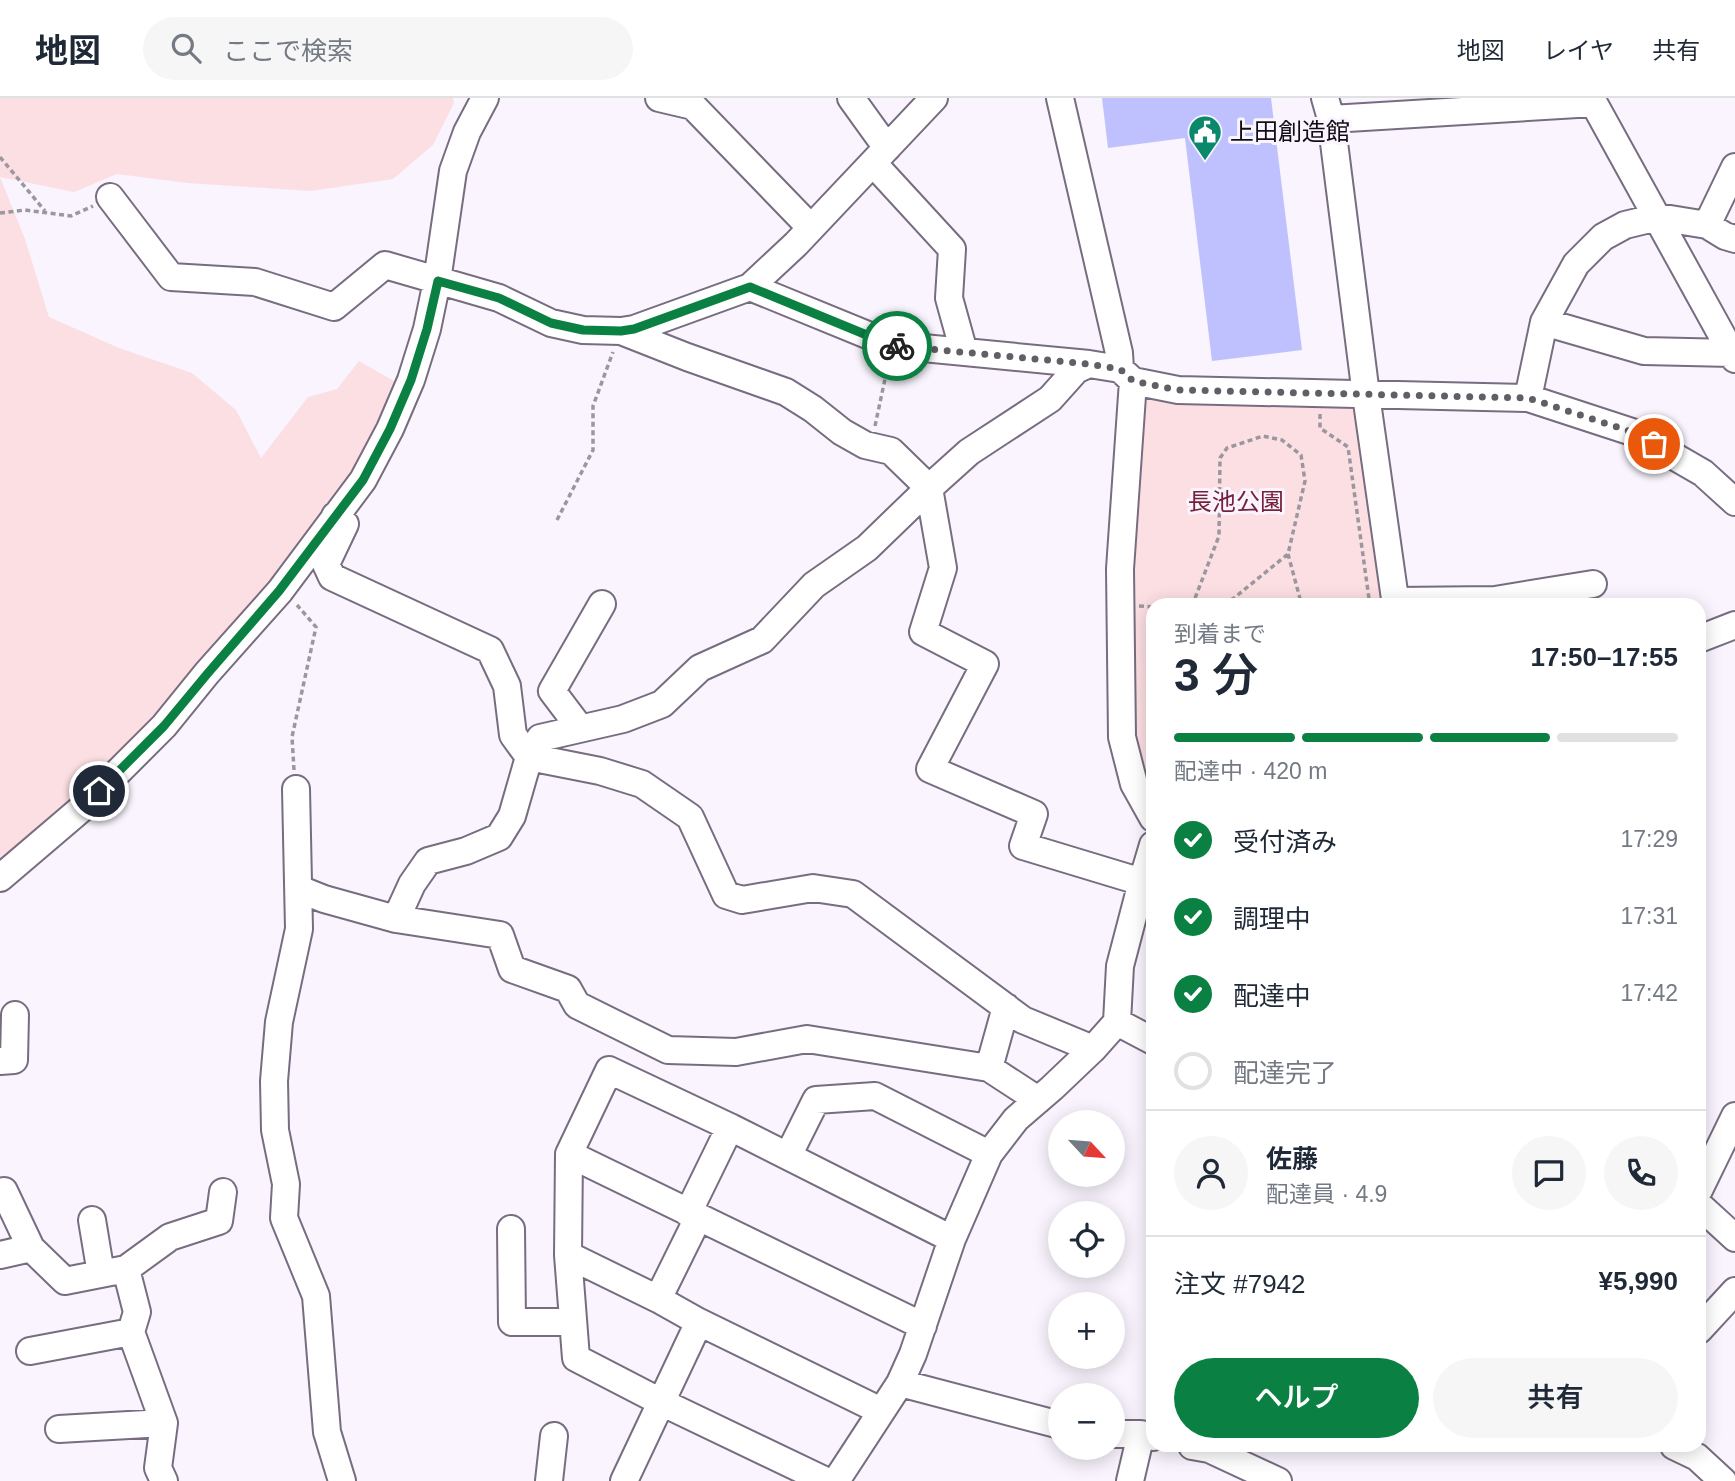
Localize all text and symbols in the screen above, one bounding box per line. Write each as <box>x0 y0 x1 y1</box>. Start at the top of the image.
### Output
search box <box>143 17 633 80</box>
icon: search <box>167 29 205 67</box>
text: 地図 <box>35 32 101 69</box>
text: ここで検索 <box>223 36 353 66</box>
text: 地図 <box>1457 37 1505 64</box>
text: レイヤ <box>1543 37 1614 64</box>
text: 共有 <box>1652 37 1700 64</box>
public building icon: 上田創造館 <box>1186 113 1224 162</box>
place label: 上田創造館 <box>1230 118 1350 145</box>
courier <box>862 311 932 381</box>
icon: bike <box>878 327 916 365</box>
pin <box>1624 414 1684 474</box>
icon: bag <box>1635 425 1673 463</box>
park label: 長池公園 <box>1188 488 1284 515</box>
text: 到着まで <box>1174 621 1266 647</box>
text: 17:50–17:55 <box>1531 642 1678 672</box>
text: 3 分 <box>1174 649 1258 701</box>
text: 配達中 · 420 m <box>1174 758 1327 784</box>
pin <box>69 761 129 821</box>
icon: home <box>80 772 118 810</box>
icon: check <box>1174 821 1212 859</box>
text: 17:29 <box>1620 826 1678 852</box>
text: 受付済み <box>1233 827 1337 857</box>
icon: check <box>1174 898 1212 936</box>
text: 17:31 <box>1620 903 1678 929</box>
text: 調理中 <box>1233 904 1311 934</box>
icon: check <box>1174 975 1212 1013</box>
text: 17:42 <box>1620 980 1678 1006</box>
text: 配達中 <box>1233 981 1311 1011</box>
text: 配達完了 <box>1233 1058 1337 1088</box>
north arrow <box>1048 1110 1125 1186</box>
map controls <box>1048 1110 1125 1460</box>
button: person <box>1174 1136 1248 1210</box>
button: chat <box>1512 1136 1586 1210</box>
button: phone <box>1604 1136 1678 1210</box>
text: 佐藤 <box>1266 1144 1318 1174</box>
text: 配達員 · 4.9 <box>1266 1181 1387 1207</box>
button: locate <box>1048 1201 1125 1278</box>
text: ¥5,990 <box>1598 1266 1678 1296</box>
text: 注文 #7942 <box>1174 1269 1306 1299</box>
button: + <box>1048 1292 1125 1369</box>
button: ヘルプ <box>1174 1358 1419 1438</box>
button: 共有 <box>1433 1358 1678 1438</box>
button: − <box>1048 1383 1125 1460</box>

